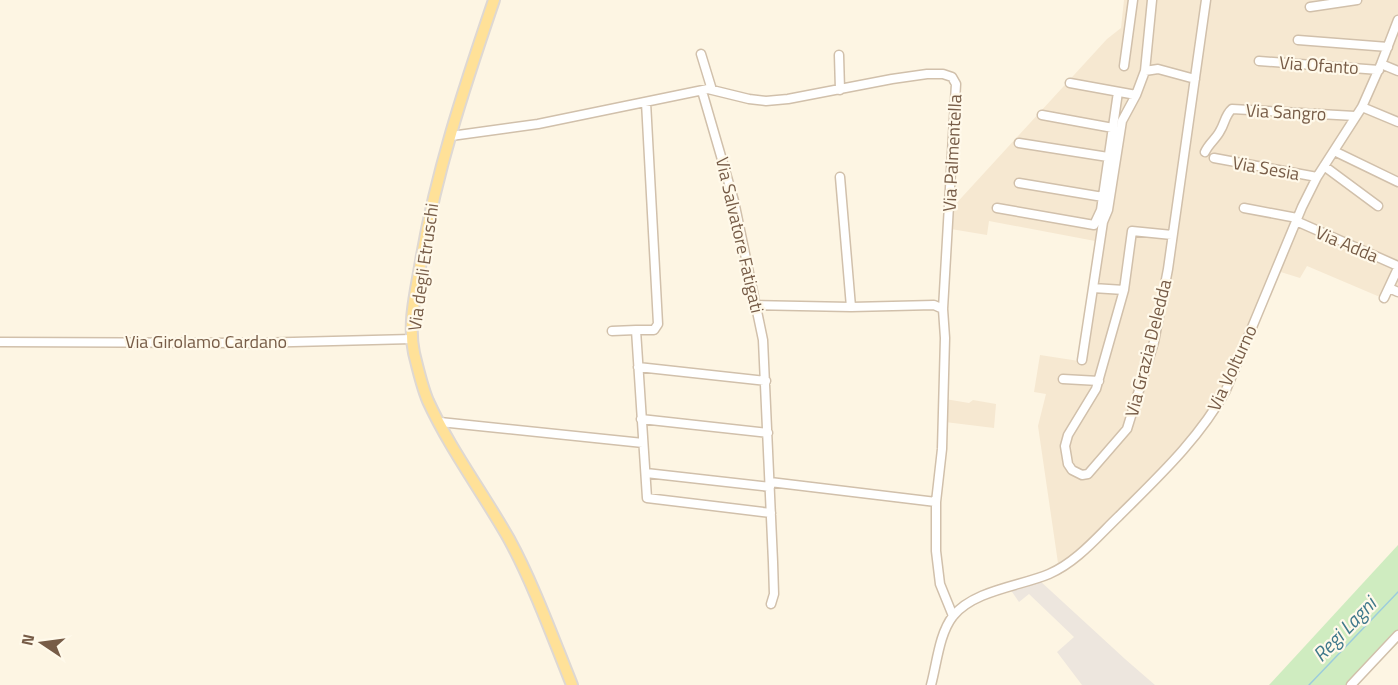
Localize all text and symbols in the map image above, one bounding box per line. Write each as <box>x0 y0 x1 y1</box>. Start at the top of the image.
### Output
street label: Via Ofanto <box>1278 49 1360 81</box>
street label: Via Palmentella <box>935 94 969 212</box>
street label: Via Sangro <box>1245 96 1327 128</box>
street label: Via Sesia <box>1230 149 1302 187</box>
street label: Via Salvatore Fatigati <box>709 154 771 316</box>
street label: Via degli Etruschi <box>401 201 445 333</box>
street label: Via Adda <box>1311 219 1383 269</box>
street label: Via Grazia Deledda <box>1118 276 1178 420</box>
street label: Via Volturno <box>1200 320 1264 416</box>
street label: Via Girolamo Cardano <box>125 328 287 355</box>
water label: Regi Lagni <box>1305 587 1385 669</box>
north arrow <box>12 613 72 673</box>
text: N <box>14 632 40 648</box>

